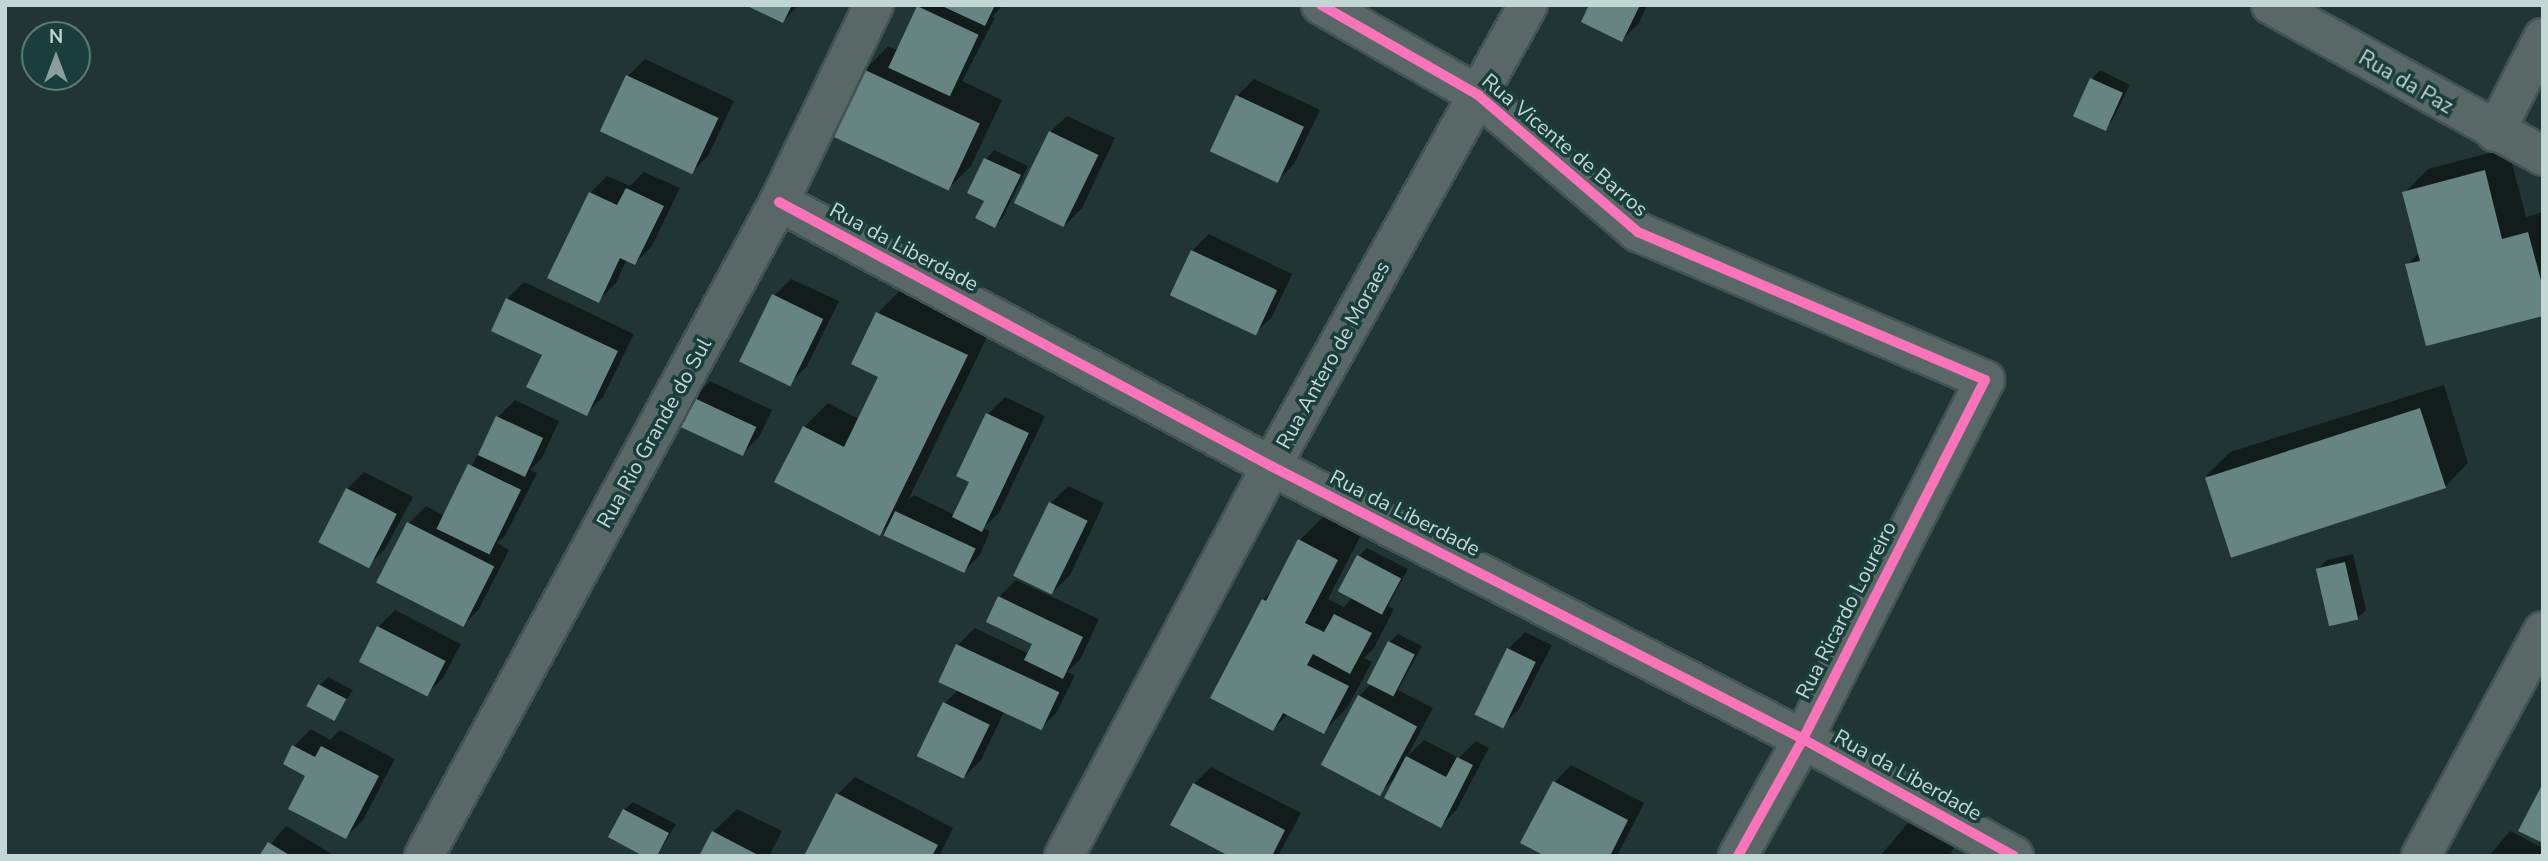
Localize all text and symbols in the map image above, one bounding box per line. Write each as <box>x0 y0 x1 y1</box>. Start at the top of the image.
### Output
north arrow <box>21 21 91 91</box>
text: N <box>49 24 63 50</box>
street label: Rua da Paz <box>2354 45 2458 119</box>
street label: Rua Vicente de Barros <box>1477 68 1653 222</box>
street label: Rua da Liberdade <box>825 197 983 297</box>
street label: Rua Antero de Moraes <box>1271 257 1395 453</box>
street label: Rua Rio Grande do Sul <box>591 334 717 532</box>
street label: Rua da Liberdade <box>1326 464 1484 562</box>
street label: Rua Ricardo Loureiro <box>1790 517 1902 703</box>
street label: Rua da Liberdade <box>1830 724 1986 826</box>

